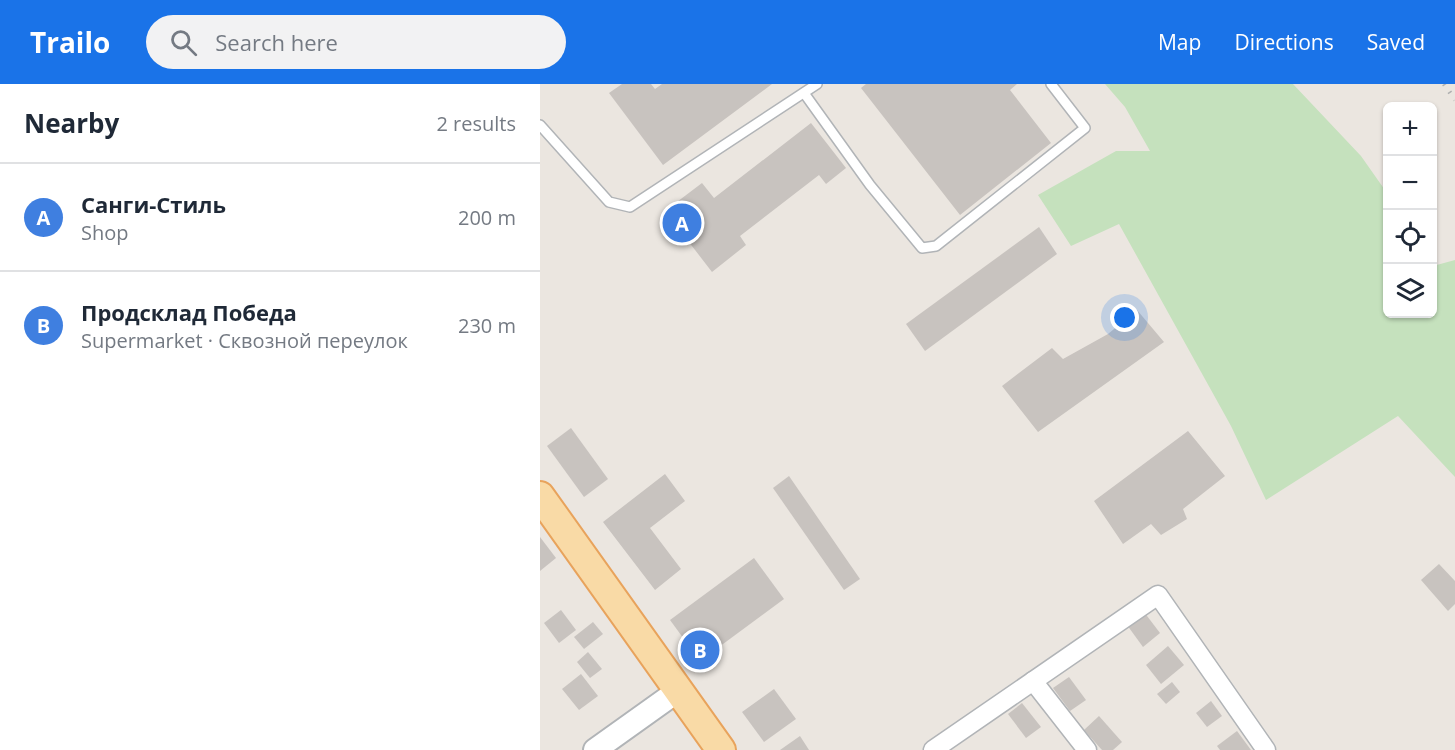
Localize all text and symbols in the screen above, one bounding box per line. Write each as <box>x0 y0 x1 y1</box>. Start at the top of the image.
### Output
search box <box>146 15 566 69</box>
text: Trailo <box>30 23 110 61</box>
icon: search <box>167 26 200 59</box>
text: Search here <box>215 27 338 57</box>
text: Map <box>1158 28 1201 56</box>
text: Directions <box>1234 28 1334 56</box>
text: Saved <box>1367 28 1425 56</box>
map controls <box>1383 102 1437 318</box>
button: + <box>1383 102 1437 156</box>
text: Nearby <box>24 105 119 141</box>
text: 2 results <box>436 110 516 137</box>
button: − <box>1383 156 1437 210</box>
text: Санги-Стиль <box>81 189 226 219</box>
pin: A <box>662 200 702 246</box>
text: A <box>37 204 50 231</box>
text: 200 m <box>458 204 516 231</box>
button: locate <box>1383 210 1437 264</box>
text: Shop <box>81 219 129 246</box>
button: layers <box>1383 264 1437 318</box>
text: Продсклад Победа <box>81 297 297 327</box>
your location <box>1110 303 1139 332</box>
text: B <box>37 312 50 339</box>
text: 230 m <box>458 312 516 339</box>
text: Supermarket · Сквозной переулок <box>81 327 408 354</box>
pin: B <box>680 628 720 672</box>

